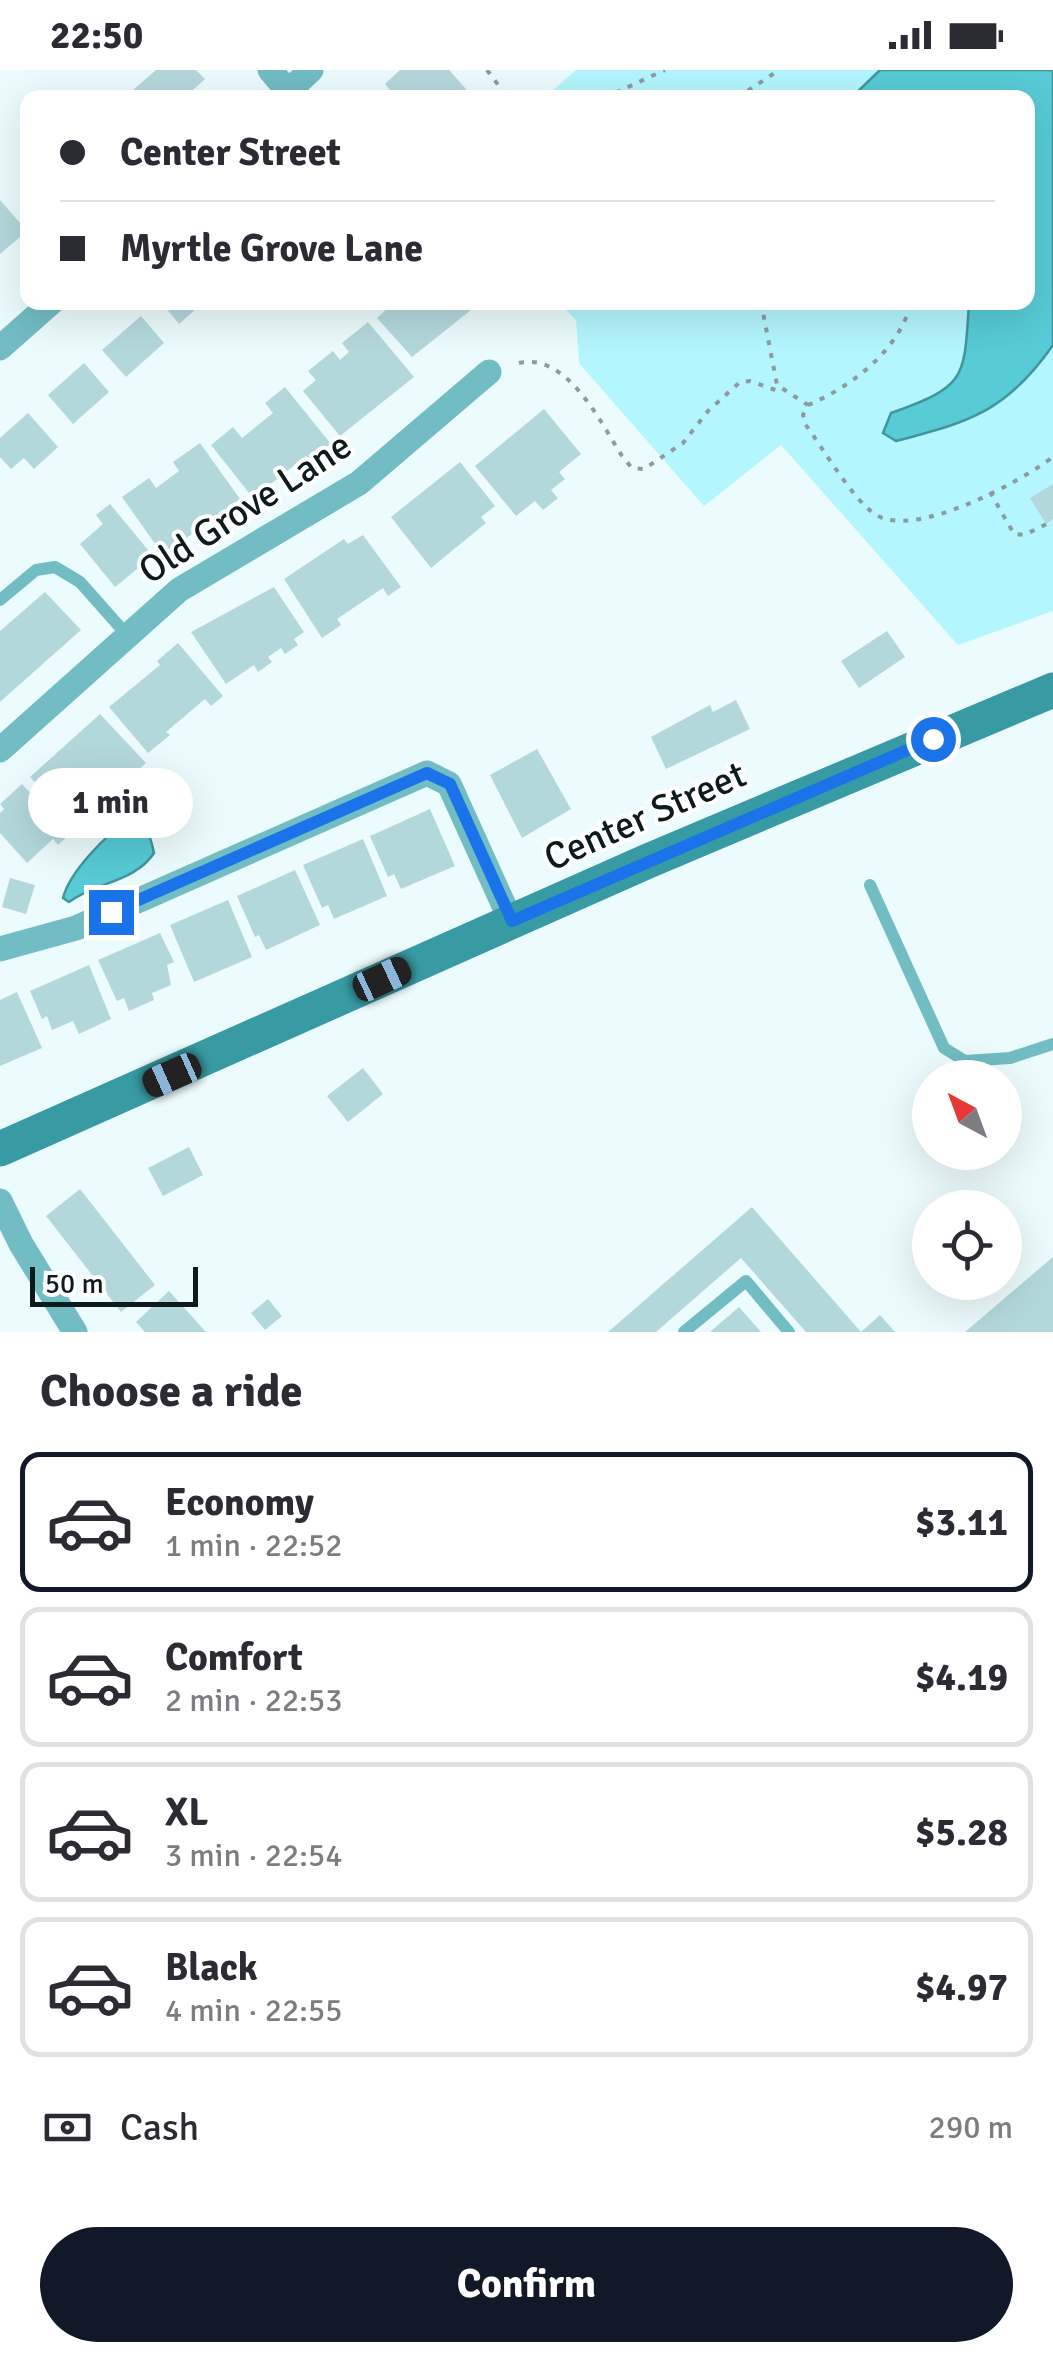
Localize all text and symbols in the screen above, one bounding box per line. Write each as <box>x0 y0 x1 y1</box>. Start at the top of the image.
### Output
text: 22:50 <box>50 12 143 59</box>
text: Center Street <box>120 129 341 176</box>
text: Myrtle Grove Lane <box>120 225 423 272</box>
street label: Old Grove Lane <box>130 422 360 594</box>
route start <box>911 717 956 762</box>
street label: Center Street <box>537 751 753 881</box>
callout: 1 min <box>28 767 194 837</box>
text: 1 min <box>72 783 149 822</box>
route end <box>89 890 134 935</box>
car <box>348 953 416 1005</box>
car <box>138 1049 206 1101</box>
north arrow <box>912 1060 1022 1170</box>
map controls <box>912 1060 1022 1300</box>
button: locate <box>912 1190 1022 1300</box>
scale bar <box>30 1262 198 1306</box>
text: 50 m <box>45 1267 104 1301</box>
text: Choose a ride <box>40 1364 303 1419</box>
icon: car <box>45 1477 135 1567</box>
text: Economy <box>165 1479 314 1526</box>
text: $3.11 <box>915 1499 1008 1546</box>
text: 1 min · 22:52 <box>165 1526 343 1565</box>
icon: car <box>45 1632 135 1722</box>
text: Comfort <box>165 1634 303 1681</box>
text: $4.19 <box>915 1654 1008 1701</box>
text: 2 min · 22:53 <box>165 1681 343 1720</box>
icon: car <box>45 1787 135 1877</box>
text: XL <box>165 1789 208 1836</box>
text: $5.28 <box>915 1809 1008 1856</box>
text: 3 min · 22:54 <box>165 1836 343 1875</box>
icon: car <box>45 1942 135 2032</box>
text: Black <box>165 1944 258 1991</box>
text: $4.97 <box>915 1964 1008 2011</box>
text: 4 min · 22:55 <box>165 1991 343 2030</box>
icon: cash <box>40 2100 95 2155</box>
text: Cash <box>120 2104 199 2151</box>
text: 290 m <box>929 2108 1013 2147</box>
button: Confirm <box>40 2227 1013 2342</box>

